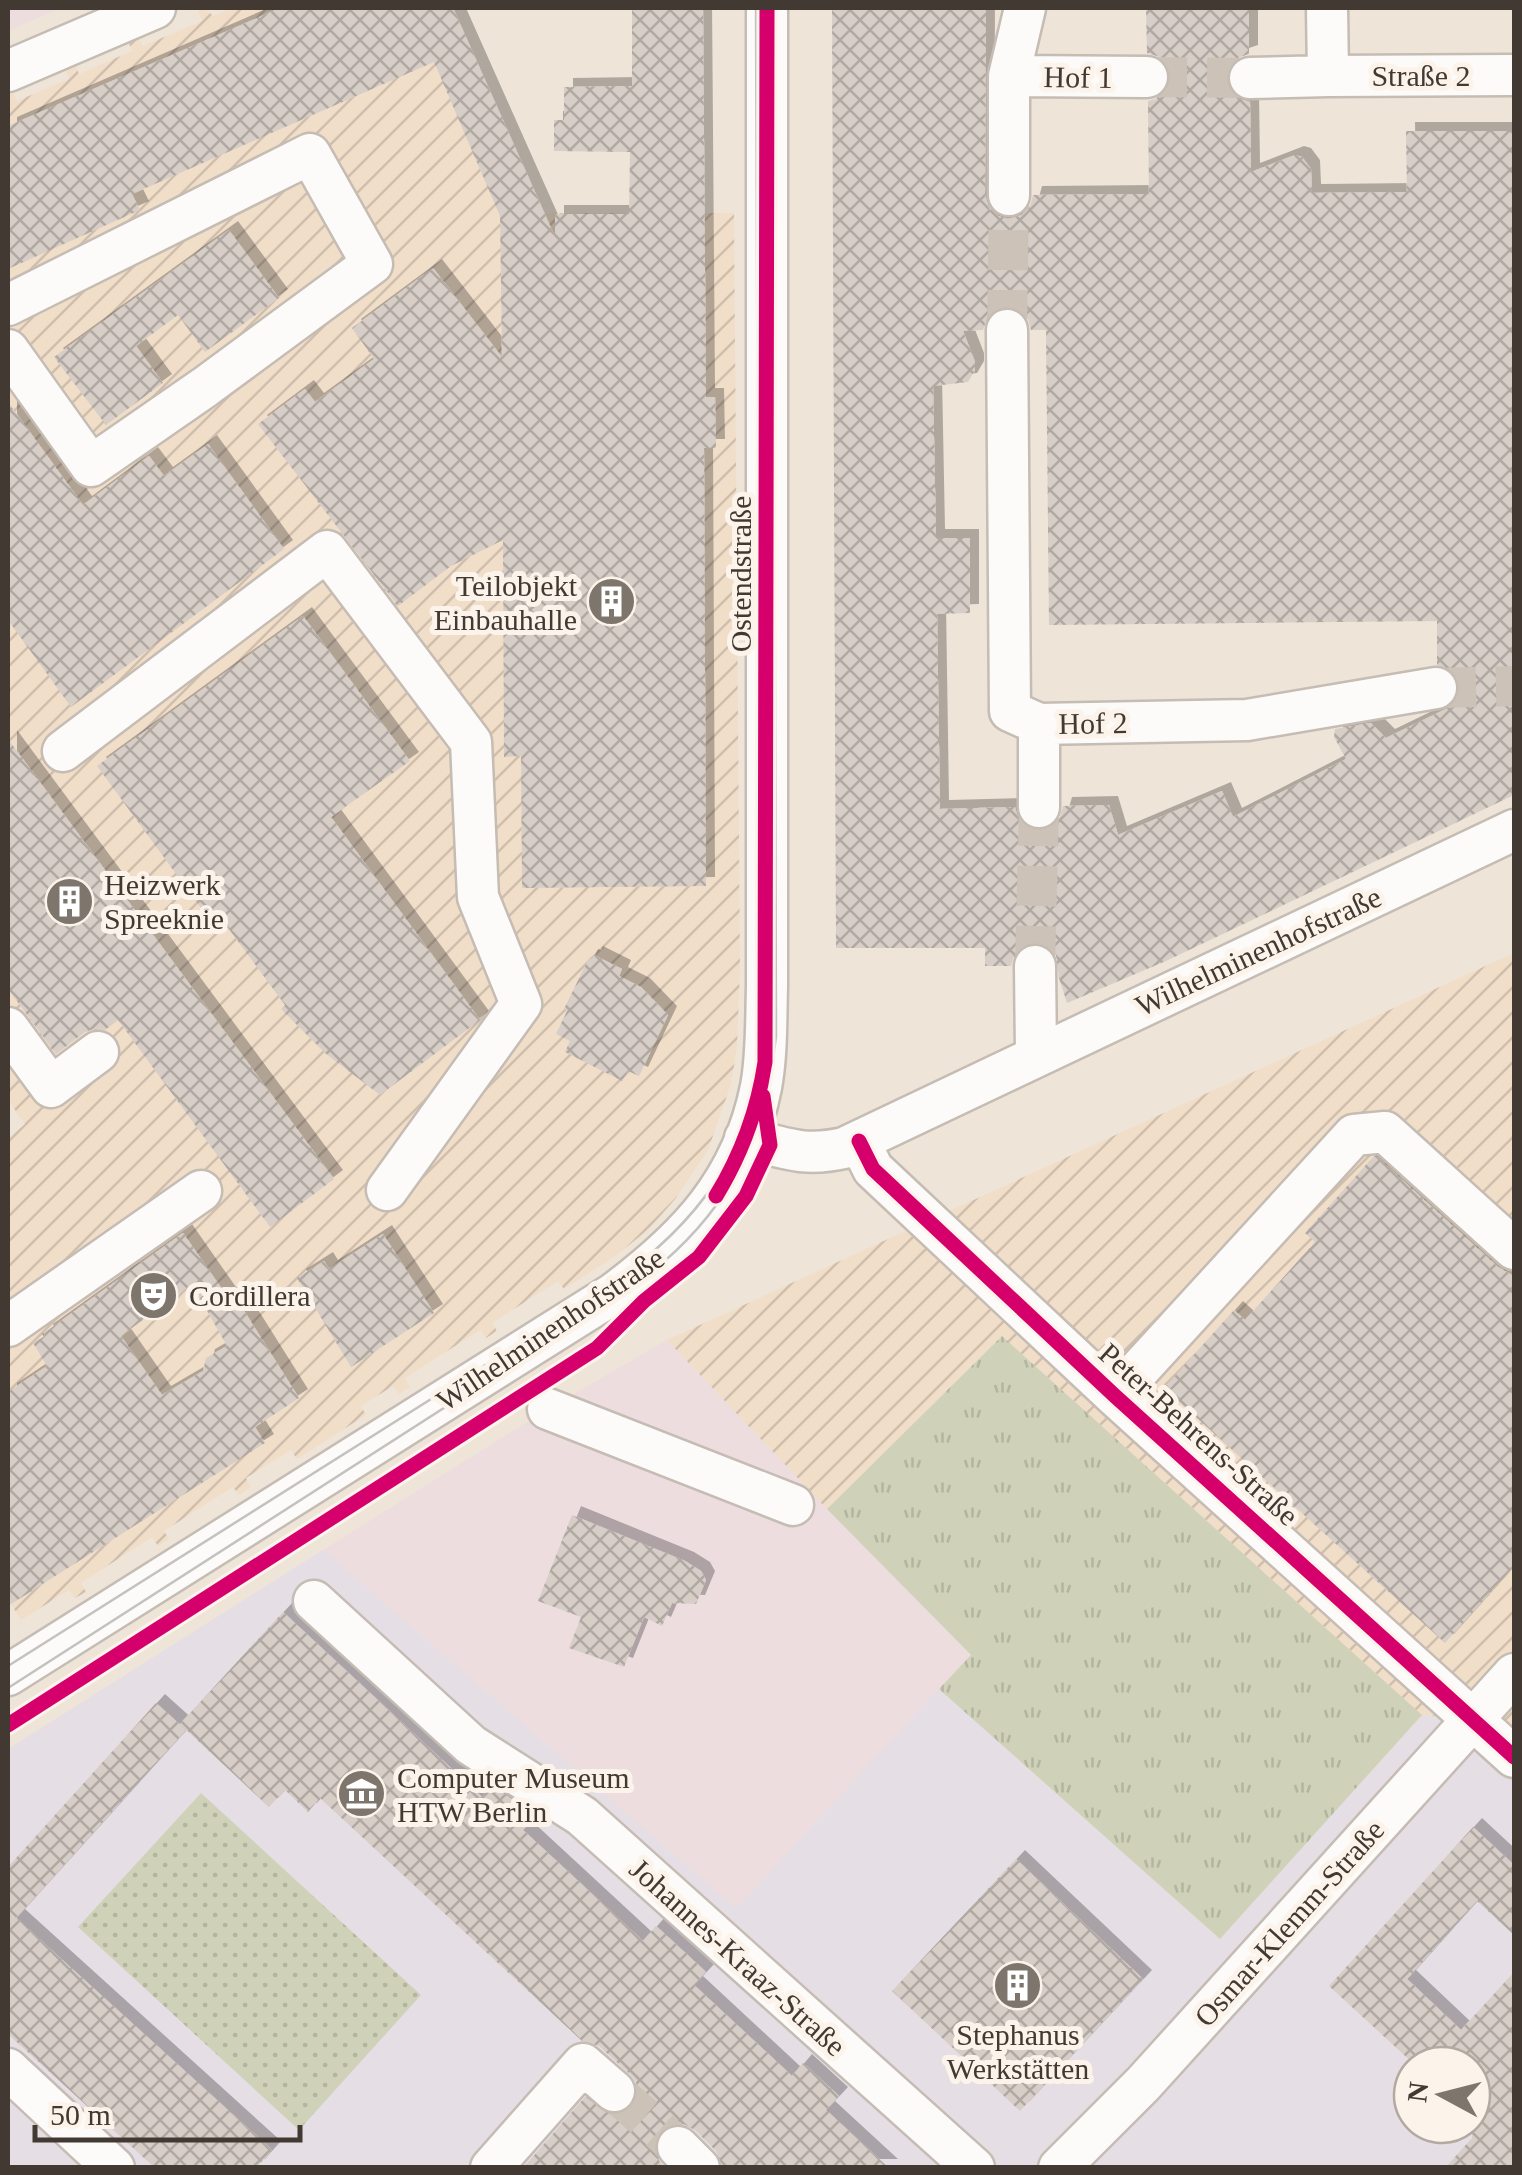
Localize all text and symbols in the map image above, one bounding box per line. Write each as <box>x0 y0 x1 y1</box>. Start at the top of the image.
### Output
street label: Straße 2 <box>1371 59 1471 92</box>
street label: Hof 1 <box>1043 60 1113 94</box>
street label: Ostendstraße <box>724 496 757 652</box>
place label: Teilobjekt Einbauhalle <box>434 569 578 636</box>
building icon: Teilobjekt Einbauhalle <box>586 576 638 628</box>
street label: Hof 2 <box>1058 706 1128 740</box>
place label: Heizwerk Spreeknie <box>104 868 224 935</box>
building icon: Heizwerk Spreeknie <box>43 875 95 927</box>
street label: Wilhelminenhofstraße <box>1130 880 1386 1022</box>
street label: Wilhelminenhofstraße <box>430 1241 670 1417</box>
theatre icon: Cordillera <box>128 1269 180 1321</box>
place label: Cordillera <box>189 1279 311 1312</box>
street label: Peter-Behrens-Straße <box>1093 1336 1305 1532</box>
place label: Computer Museum HTW Berlin <box>397 1761 630 1828</box>
museum icon: Computer Museum HTW Berlin <box>336 1768 388 1820</box>
street label: Osmar-Klemm-Straße <box>1188 1813 1390 2033</box>
street label: Johannes-Kraaz-Straße <box>624 1852 852 2062</box>
building icon: Stephanus Werkstätten <box>992 1959 1044 2011</box>
place label: Stephanus Werkstätten <box>947 2018 1089 2085</box>
north arrow <box>1392 2045 1492 2145</box>
scale bar <box>35 2080 300 2142</box>
text: N <box>1401 2080 1434 2104</box>
text: 50 m <box>50 2098 111 2131</box>

